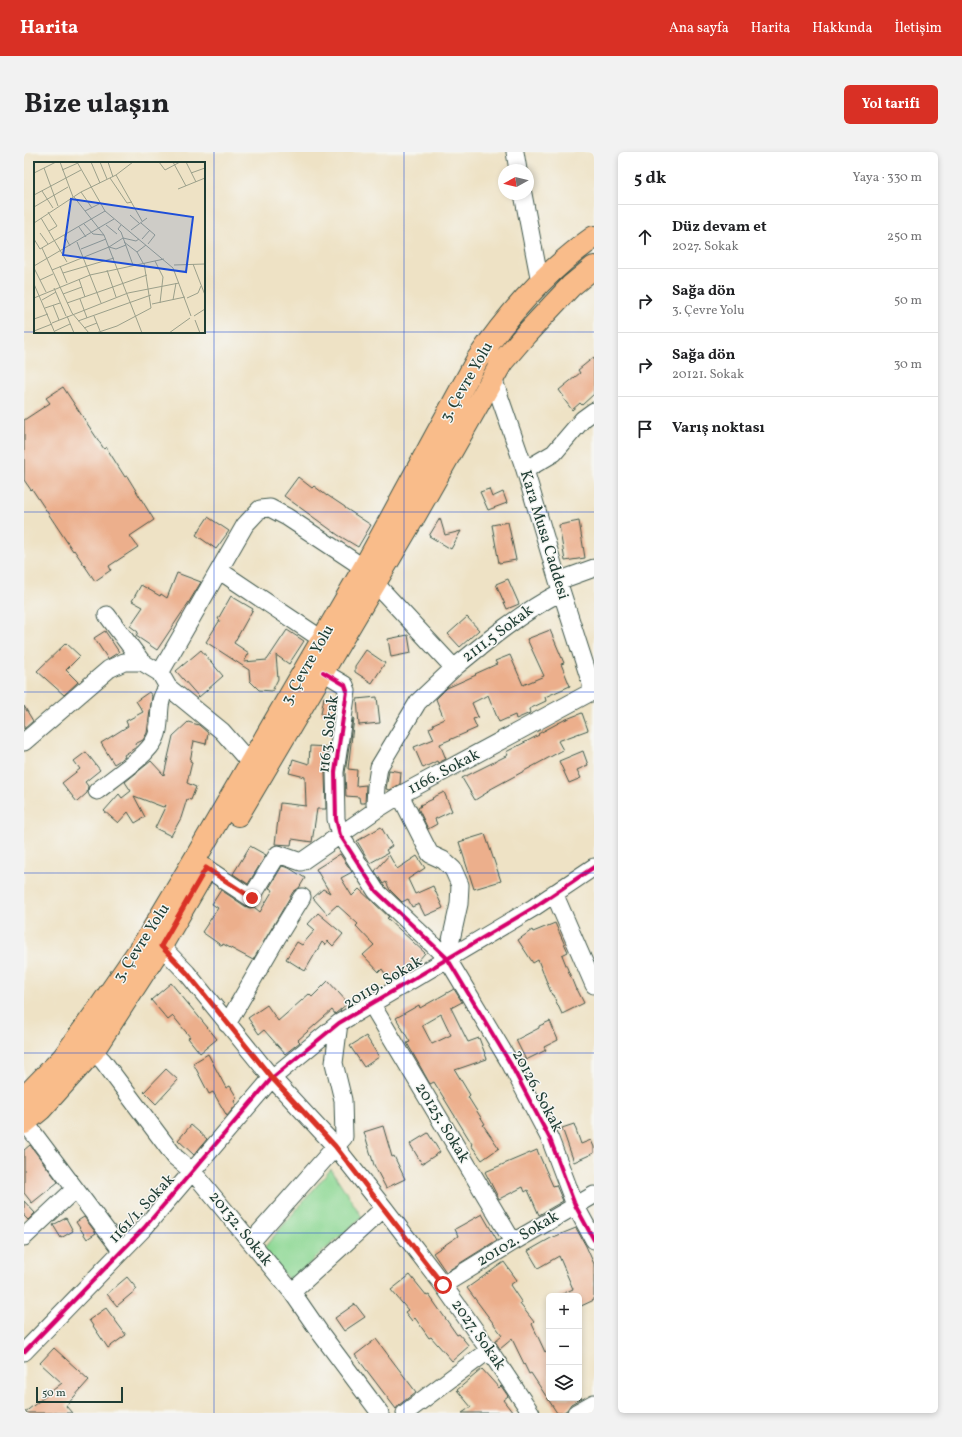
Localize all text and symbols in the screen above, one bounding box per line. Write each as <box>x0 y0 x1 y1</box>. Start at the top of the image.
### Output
text: Harita <box>20 15 78 41</box>
text: Ana sayfa <box>669 19 729 38</box>
text: Harita <box>751 19 790 38</box>
text: Hakkında <box>812 19 872 38</box>
text: İletişim <box>894 19 942 38</box>
text: Bize ulaşın <box>24 85 170 124</box>
button: Yol tarifi <box>844 85 938 124</box>
inset map <box>34 162 205 333</box>
north arrow <box>498 164 534 200</box>
text: 5 dk <box>634 167 666 190</box>
text: Yaya · 330 m <box>852 169 922 187</box>
text: Düz devam et <box>672 217 767 238</box>
icon: ahead <box>634 226 656 248</box>
text: 250 m <box>887 228 922 246</box>
text: 2027. Sokak <box>672 238 739 256</box>
text: Sağa dön <box>672 281 736 302</box>
icon: right <box>634 290 656 312</box>
text: 50 m <box>894 292 922 310</box>
text: 3. Çevre Yolu <box>672 302 745 320</box>
street label: 3. Çevre Yolu <box>435 338 499 426</box>
text: Sağa dön <box>672 345 736 366</box>
icon: right <box>634 354 656 376</box>
text: 30 m <box>894 356 922 374</box>
text: 20121. Sokak <box>672 366 744 384</box>
icon: arrive <box>634 418 656 440</box>
text: Varış noktası <box>672 418 765 439</box>
street label: Kara Musa Caddesi <box>514 468 574 602</box>
street label: 2111.5 Sokak <box>458 600 538 668</box>
street label: 3. Çevre Yolu <box>276 621 340 709</box>
street label: 1163. Sokak <box>313 694 345 774</box>
street label: 1166. Sokak <box>404 744 484 800</box>
route end <box>243 889 261 907</box>
street label: 3. Çevre Yolu <box>108 900 176 986</box>
street label: 20119. Sokak <box>339 951 427 1015</box>
street label: 20126. Sokak <box>506 1046 568 1136</box>
street label: 20125. Sokak <box>409 1079 475 1168</box>
street label: 1161/1. Sokak <box>104 1169 180 1249</box>
street label: 20132. Sokak <box>203 1187 277 1271</box>
street label: 20102. Sokak <box>473 1206 563 1272</box>
route start <box>434 1276 452 1294</box>
map controls <box>546 1293 582 1401</box>
button: + <box>546 1293 582 1329</box>
street label: 2027. Sokak <box>445 1295 511 1375</box>
button: − <box>546 1329 582 1365</box>
button: layers <box>546 1365 582 1401</box>
scale bar <box>36 1385 123 1404</box>
text: 50 m <box>42 1386 66 1401</box>

